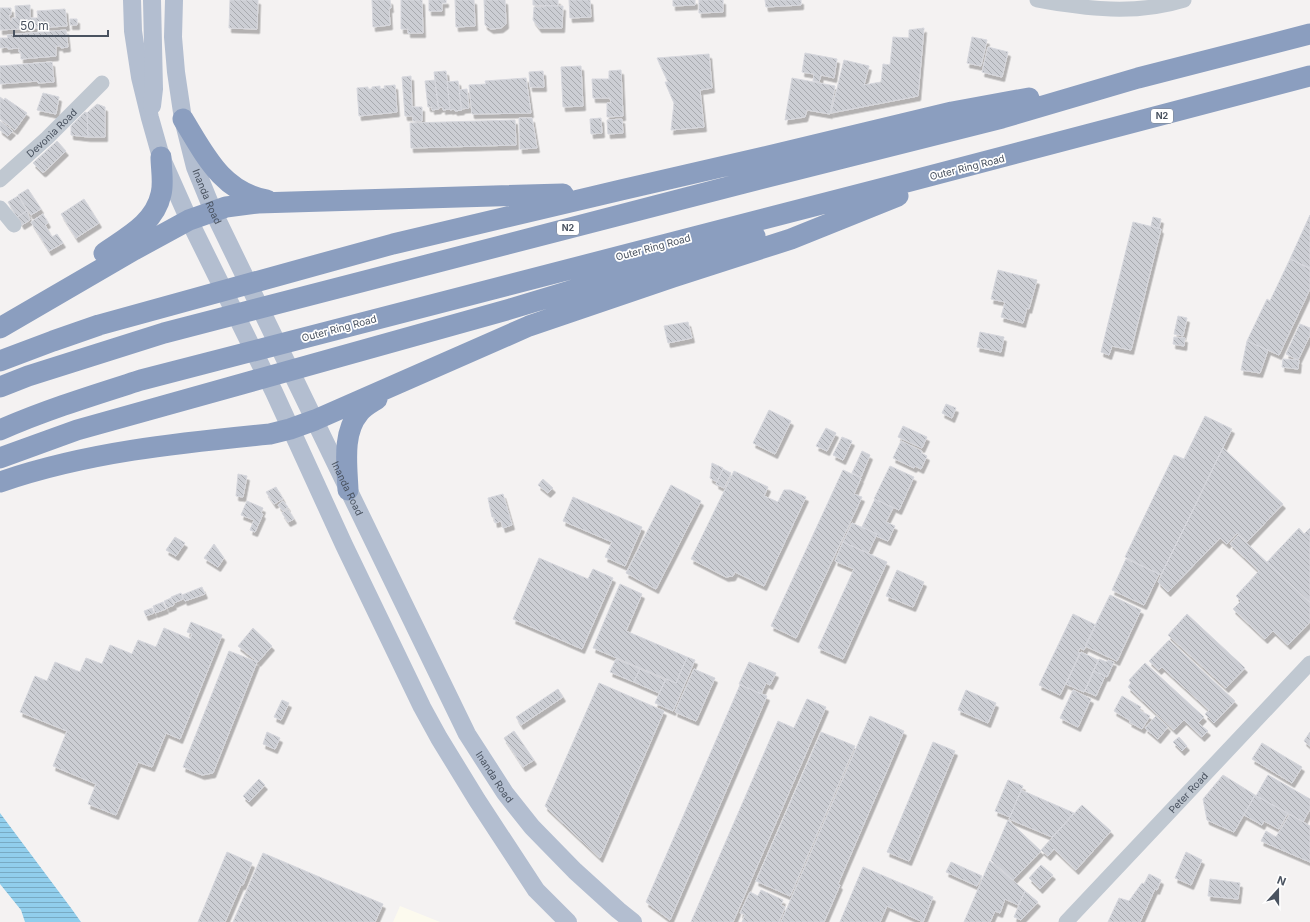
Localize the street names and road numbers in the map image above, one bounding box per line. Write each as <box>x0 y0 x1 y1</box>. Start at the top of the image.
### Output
street label: Devonia Road <box>24 106 79 160</box>
road number: N2 <box>1151 109 1173 123</box>
street label: Outer Ring Road <box>928 152 1006 182</box>
street label: Inanda Road <box>190 167 224 226</box>
road number: N2 <box>557 221 579 235</box>
street label: Outer Ring Road <box>614 231 692 263</box>
street label: Outer Ring Road <box>300 312 378 344</box>
street label: Inanda Road <box>329 459 366 517</box>
street label: Inanda Road <box>474 749 516 805</box>
street label: Peter Road <box>1166 769 1210 815</box>

